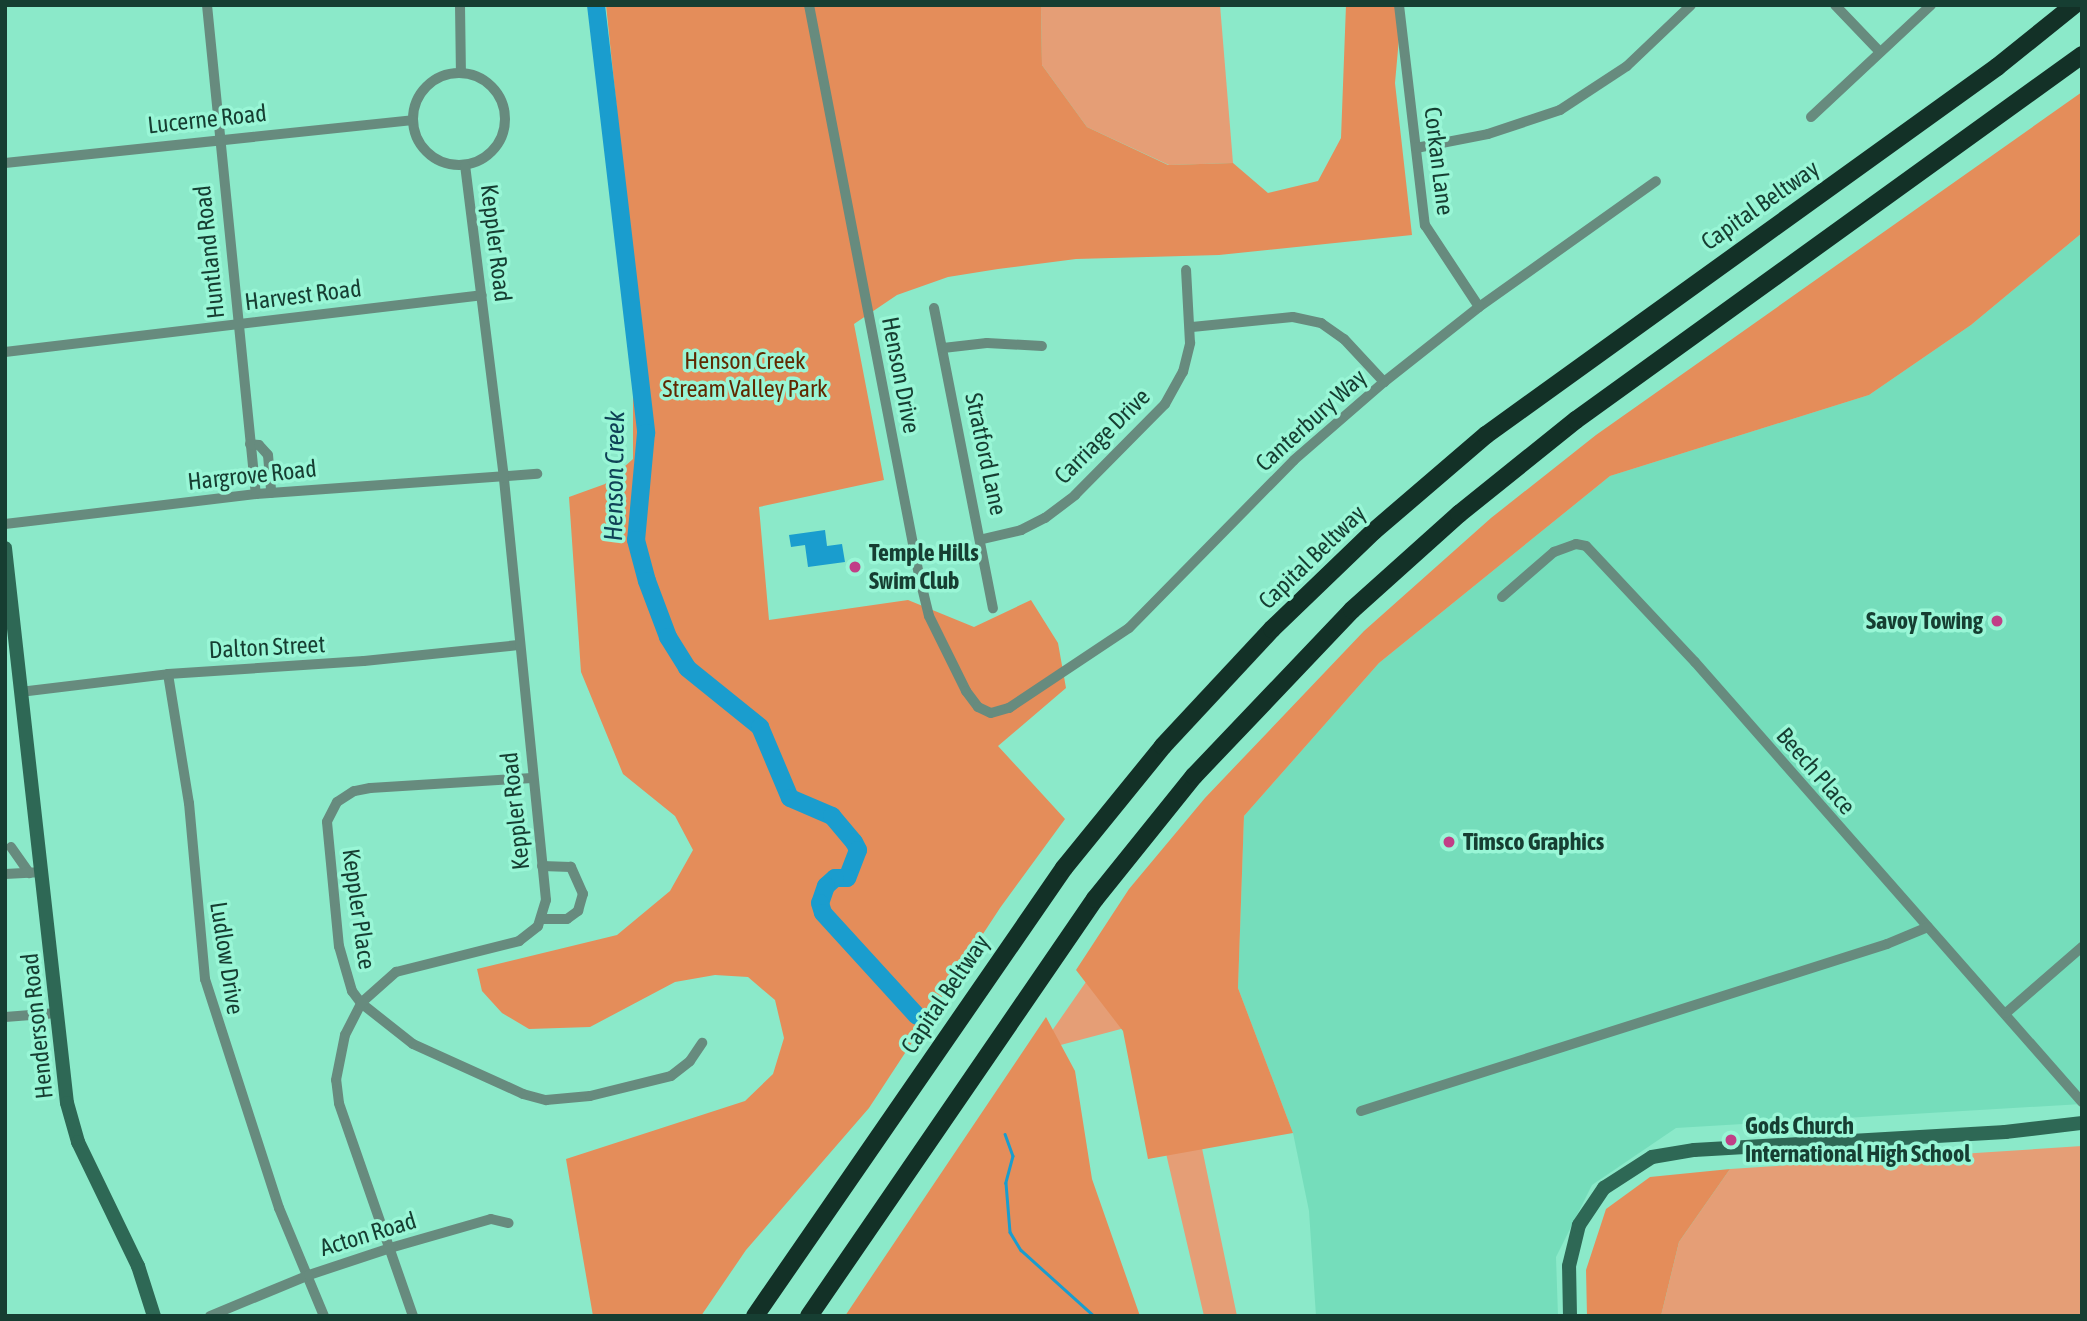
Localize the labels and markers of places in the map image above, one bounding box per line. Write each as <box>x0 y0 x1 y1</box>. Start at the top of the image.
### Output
place label: Temple Hills Swim Club <box>869 539 979 595</box>
marker: Temple Hills Swim Club <box>847 559 863 575</box>
place label: Savoy Towing <box>1866 607 1983 635</box>
marker: Savoy Towing <box>1989 613 2005 629</box>
place label: Timsco Graphics <box>1463 828 1604 856</box>
marker: Timsco Graphics <box>1441 834 1457 850</box>
place label: Gods Church International High School <box>1745 1112 1971 1168</box>
marker: Gods Church International High School <box>1723 1132 1739 1148</box>

